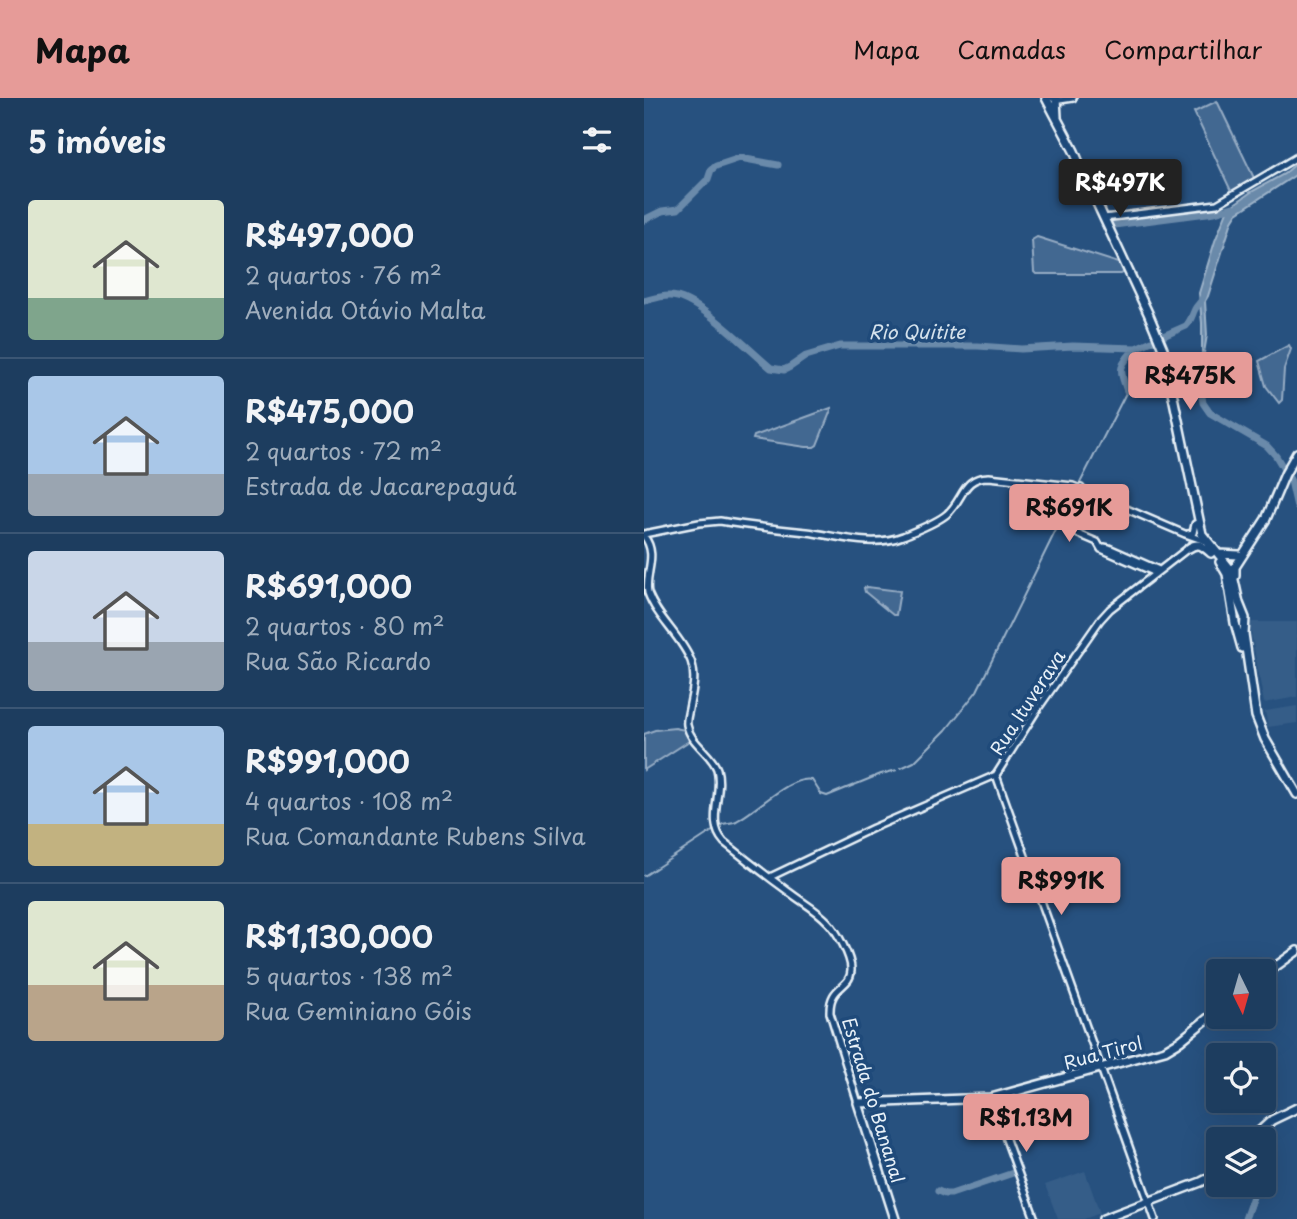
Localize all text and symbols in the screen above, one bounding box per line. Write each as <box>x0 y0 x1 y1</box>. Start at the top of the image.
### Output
text: Mapa <box>35 24 130 74</box>
text: Mapa <box>853 31 919 67</box>
text: Camadas <box>957 31 1066 67</box>
text: Compartilhar <box>1104 31 1262 67</box>
text: 5 imóveis <box>28 118 166 163</box>
icon: filters <box>578 121 616 159</box>
pin: R$497K <box>1063 159 1177 219</box>
text: R$497K <box>1075 164 1165 199</box>
text: R$497,000 <box>245 212 414 257</box>
icon: home <box>84 228 168 312</box>
text: 2 quartos · 76 m² <box>245 257 442 292</box>
text: Avenida Otávio Malta <box>245 292 486 327</box>
water label: Rio Quitite <box>869 317 966 345</box>
pin: R$475K <box>1133 352 1247 412</box>
text: R$475K <box>1144 357 1236 392</box>
text: R$475,000 <box>245 388 414 433</box>
icon: home <box>84 404 168 488</box>
text: 2 quartos · 72 m² <box>245 433 442 468</box>
text: Estrada de Jacarepaguá <box>245 468 517 503</box>
pin: R$691K <box>1012 484 1126 544</box>
text: R$691K <box>1025 489 1113 524</box>
text: R$691,000 <box>245 563 412 608</box>
icon: home <box>84 579 168 663</box>
text: 2 quartos · 80 m² <box>245 608 445 643</box>
text: Rua São Ricardo <box>245 643 431 678</box>
street label: Rua Ituverava <box>983 643 1072 760</box>
text: R$991,000 <box>245 738 410 783</box>
icon: home <box>84 754 168 838</box>
text: 4 quartos · 108 m² <box>245 783 453 818</box>
text: Rua Comandante Rubens Silva <box>245 818 586 853</box>
pin: R$991K <box>1004 858 1118 917</box>
text: R$991K <box>1017 862 1105 897</box>
text: R$1,130,000 <box>245 913 433 958</box>
icon: home <box>84 929 168 1013</box>
text: 5 quartos · 138 m² <box>245 958 453 993</box>
north arrow <box>1206 959 1276 1029</box>
map controls <box>1206 959 1276 1197</box>
text: Rua Geminiano Góis <box>245 993 472 1028</box>
street label: Estrada do Bananal <box>836 1014 912 1186</box>
street label: Rua Tirol <box>1061 1029 1145 1075</box>
button: locate <box>1206 1043 1276 1113</box>
pin: R$1.13M <box>961 1094 1091 1154</box>
text: R$1.13M <box>979 1099 1073 1134</box>
button: layers <box>1206 1127 1276 1197</box>

